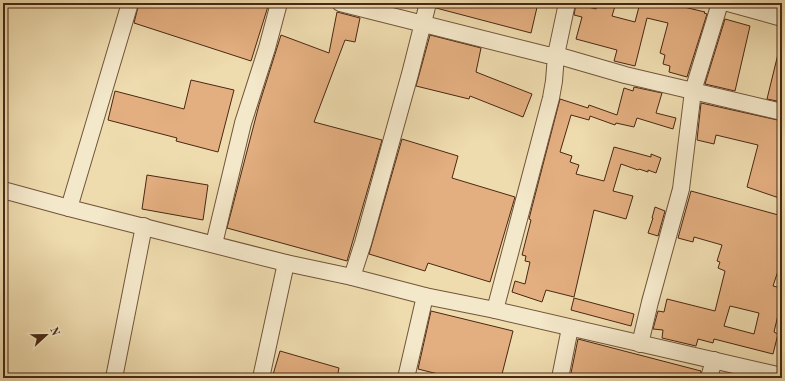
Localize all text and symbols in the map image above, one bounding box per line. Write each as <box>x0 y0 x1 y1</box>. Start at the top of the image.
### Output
north arrow <box>26 315 66 355</box>
text: N <box>47 326 61 338</box>

